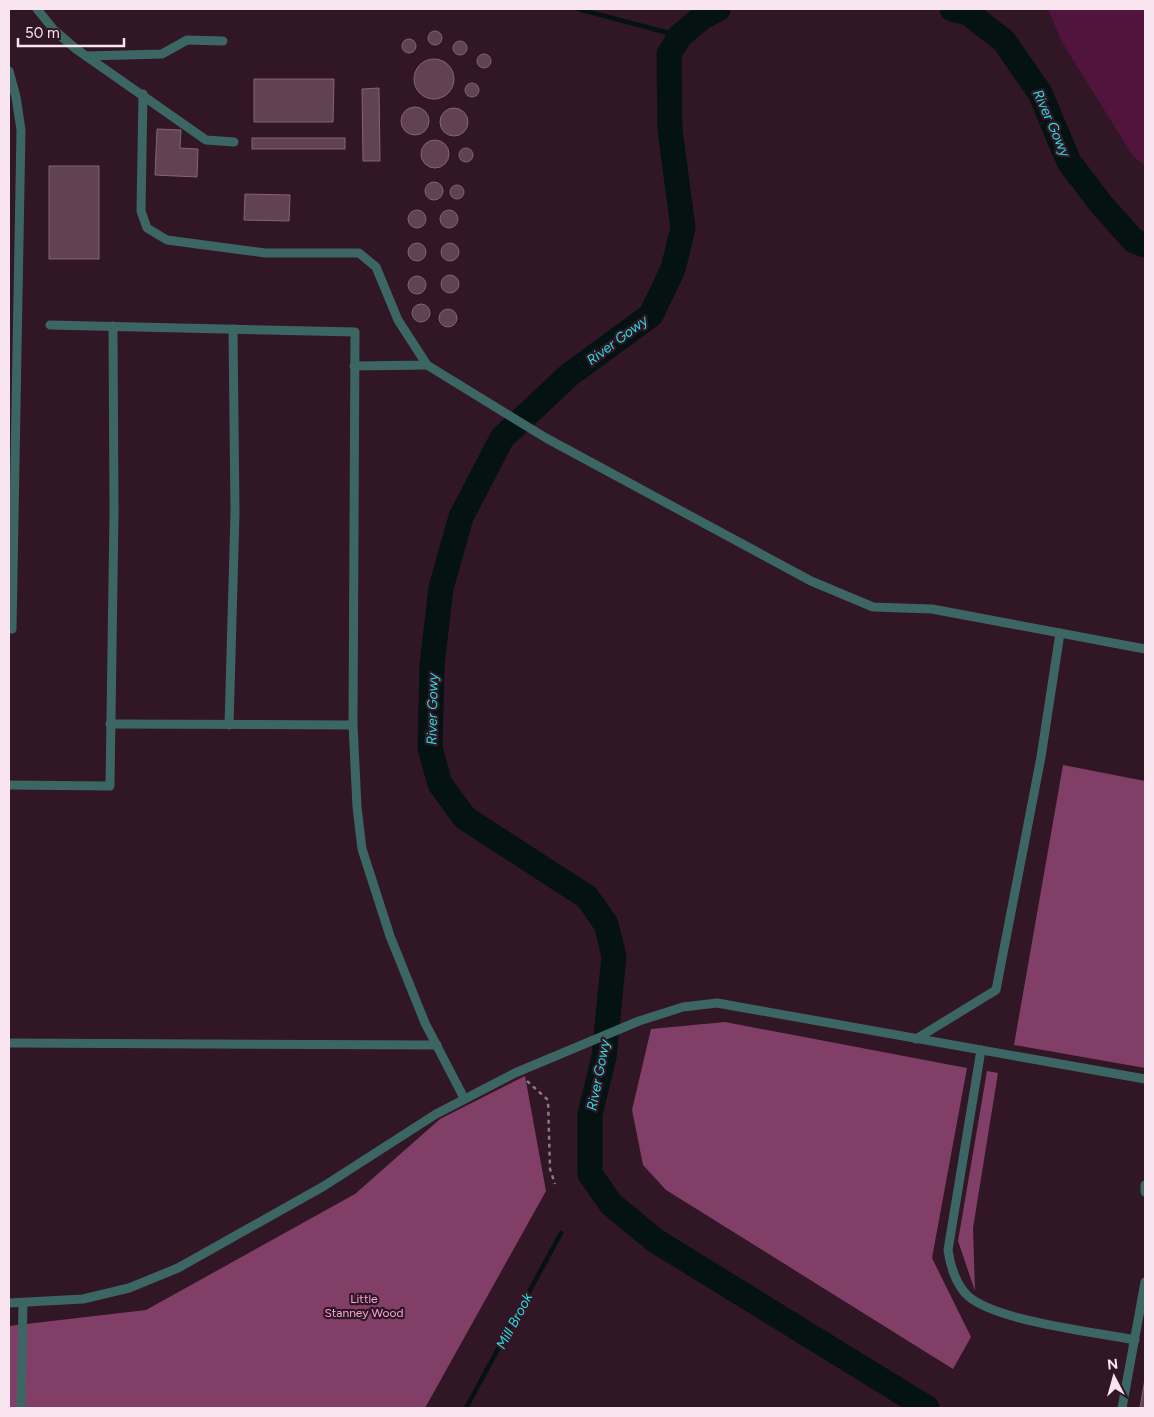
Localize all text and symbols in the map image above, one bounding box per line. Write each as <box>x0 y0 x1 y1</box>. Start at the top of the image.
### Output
scale bar <box>18 15 124 47</box>
text: 50 m <box>25 24 60 42</box>
water label: River Gowy <box>1029 87 1074 160</box>
water label: River Gowy <box>583 312 652 369</box>
water label: River Gowy <box>423 672 442 745</box>
water label: River Gowy <box>583 1038 614 1112</box>
water label: Mill Brook <box>493 1289 537 1352</box>
park label: Little Stanney Wood <box>324 1292 404 1320</box>
north arrow <box>1089 1352 1139 1402</box>
text: N <box>1106 1356 1119 1374</box>

